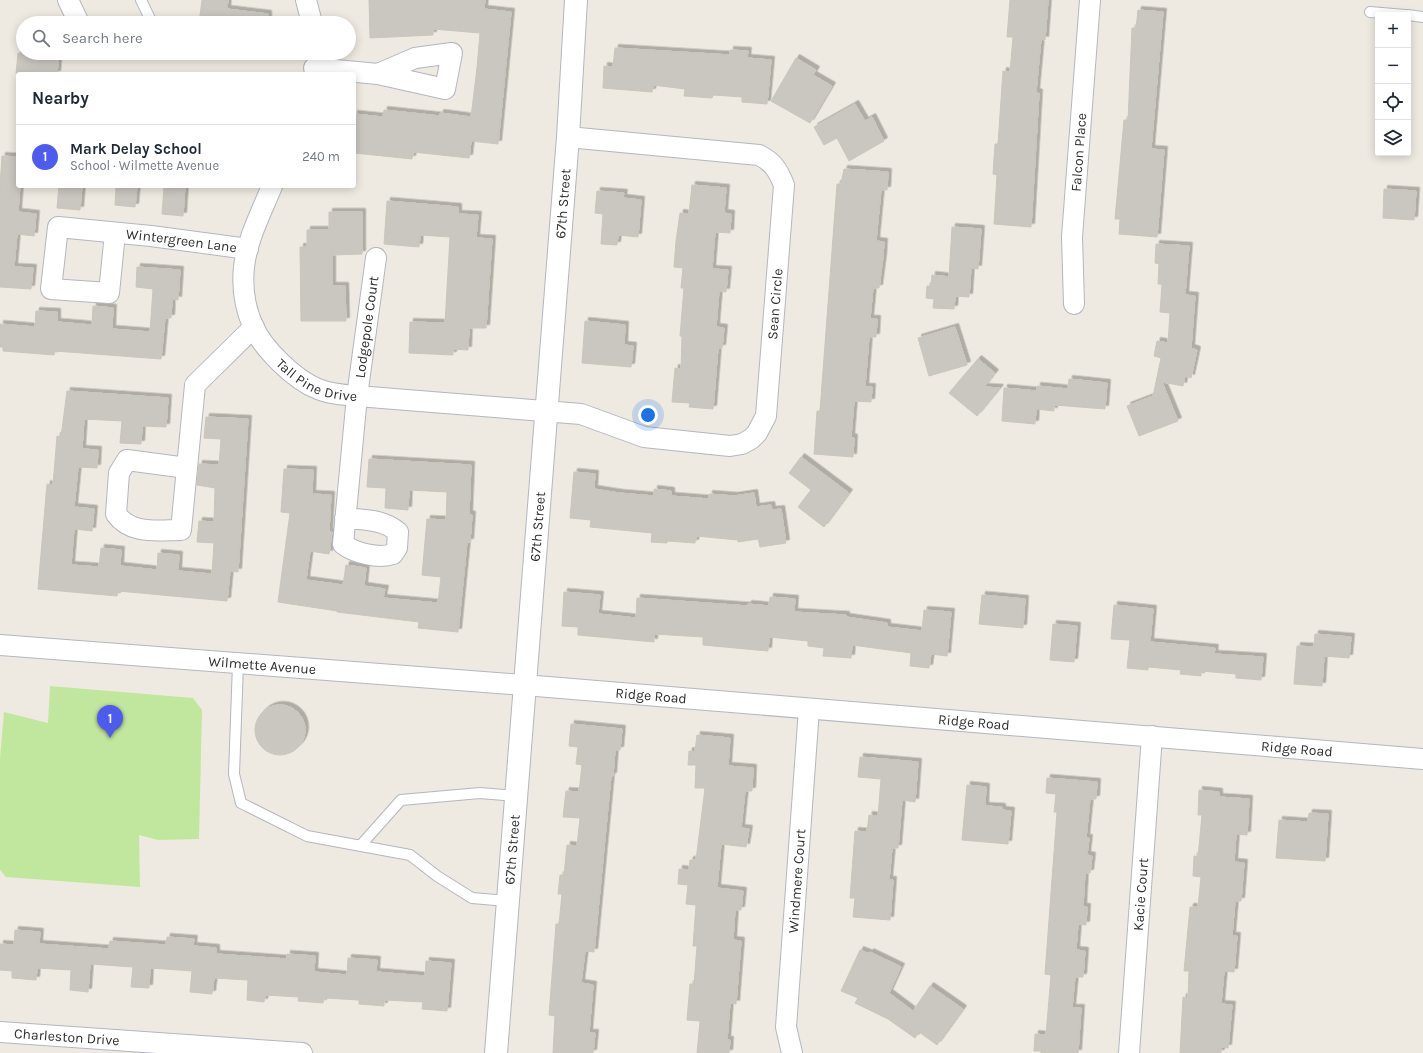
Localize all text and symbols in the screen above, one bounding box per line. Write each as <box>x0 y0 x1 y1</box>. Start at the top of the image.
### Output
map controls <box>1375 12 1411 156</box>
button: + <box>1375 12 1411 48</box>
search box <box>16 16 356 60</box>
icon: search <box>30 27 52 49</box>
text: Search here <box>62 29 143 47</box>
button: − <box>1375 48 1411 84</box>
button: locate <box>1375 84 1411 120</box>
text: Nearby <box>32 88 89 108</box>
street label: Falcon Place <box>1067 112 1090 192</box>
button: layers <box>1375 120 1411 156</box>
text: Mark Delay School <box>70 140 202 158</box>
text: 1 <box>43 149 47 164</box>
text: 240 m <box>302 149 340 164</box>
text: School · Wilmette Avenue <box>70 158 219 173</box>
street label: 67th Street <box>552 168 574 239</box>
street label: Wintergreen Lane <box>125 226 238 256</box>
street label: Sean Circle <box>764 268 786 340</box>
street label: Lodgepole Court <box>352 275 382 379</box>
street label: Tall Pine Drive <box>272 355 358 405</box>
your location <box>638 405 658 425</box>
street label: 67th Street <box>527 491 549 562</box>
street label: Wilmette Avenue <box>208 653 317 678</box>
street label: Ridge Road <box>615 685 687 707</box>
pin: 1 <box>97 705 123 738</box>
street label: Ridge Road <box>937 711 1010 734</box>
street label: Ridge Road <box>1260 738 1333 761</box>
street label: 67th Street <box>501 814 524 885</box>
street label: Windmere Court <box>785 828 809 934</box>
street label: Kacie Court <box>1130 857 1152 932</box>
street label: Charleston Drive <box>13 1025 120 1049</box>

